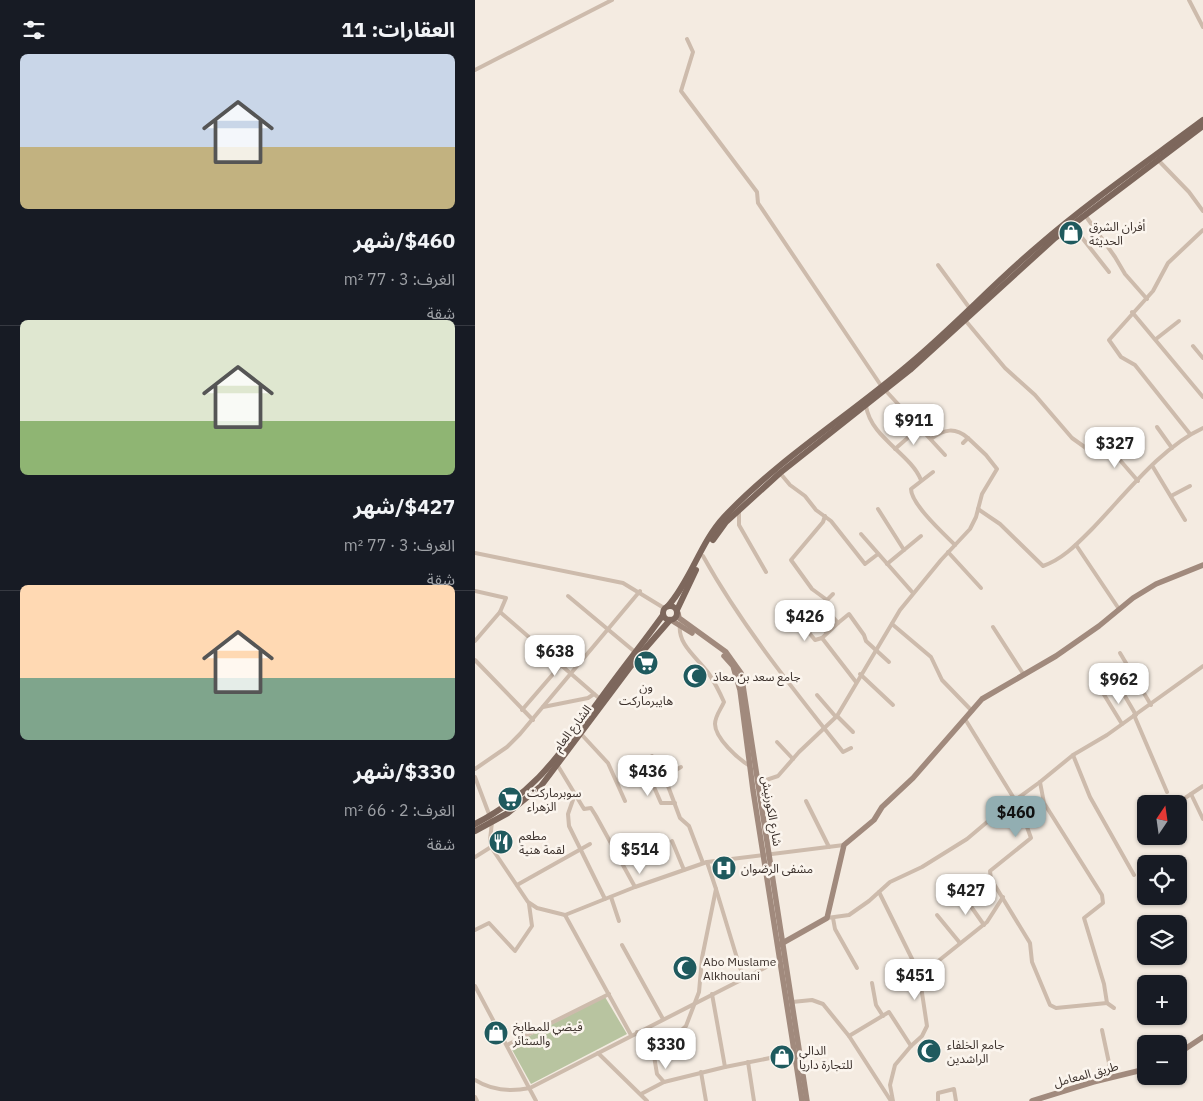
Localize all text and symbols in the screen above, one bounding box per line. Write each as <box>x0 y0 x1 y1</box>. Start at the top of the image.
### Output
text: العقارات: 11 <box>341 15 455 43</box>
icon: filters <box>20 16 48 44</box>
icon: home <box>193 87 283 177</box>
place label: أفران الشرق الحديثة <box>1089 219 1146 248</box>
shop icon: أفران الشرق الحديثة <box>1058 220 1084 246</box>
text: $460/شهر <box>354 226 455 254</box>
text: الغرف: 3 · 77 m² <box>344 269 455 289</box>
text: شقة <box>427 303 455 323</box>
icon: home <box>193 352 283 442</box>
pin: $911 <box>884 404 944 446</box>
text: $911 <box>895 410 933 430</box>
pin: $327 <box>1085 426 1145 469</box>
text: $327 <box>1096 433 1134 453</box>
text: $427/شهر <box>354 492 455 520</box>
text: الغرف: 3 · 77 m² <box>344 535 455 555</box>
text: شقة <box>427 569 455 589</box>
pin: $426 <box>775 600 835 642</box>
text: $426 <box>786 606 824 626</box>
icon: home <box>193 617 283 707</box>
pin: $638 <box>525 634 585 677</box>
text: $638 <box>536 641 574 661</box>
supermarket icon: ون هايبرماركت <box>633 650 659 676</box>
pin: $962 <box>1089 662 1149 705</box>
mosque icon: جامع سعد بن معاذ <box>682 663 708 689</box>
place label: جامع سعد بن معاذ <box>713 669 801 686</box>
text: $962 <box>1100 669 1138 689</box>
place label: ون هايبرماركت <box>619 679 673 708</box>
street label: الشارع العام <box>550 702 596 755</box>
pin: $436 <box>618 754 678 797</box>
text: $330/شهر <box>354 757 455 785</box>
text: $436 <box>629 761 667 781</box>
street label: شارع الكورنيش <box>756 775 786 848</box>
place label: سوبرماركت الزهراء <box>527 785 581 814</box>
supermarket icon: سوبرماركت الزهراء <box>497 786 523 812</box>
north arrow <box>1137 795 1187 845</box>
map controls <box>1137 795 1187 1085</box>
pin: $460 <box>986 796 1046 838</box>
text: الغرف: 2 · 66 m² <box>344 800 455 820</box>
text: $460 <box>997 802 1035 822</box>
place label: مطعم لقمة هنية <box>519 828 565 857</box>
restaurant icon: مطعم لقمة هنية <box>488 829 514 855</box>
pin: $514 <box>610 832 670 875</box>
text: شقة <box>427 834 455 854</box>
text: $514 <box>621 839 659 859</box>
hospital icon: مشفى الرضوان <box>711 855 737 881</box>
button: locate <box>1137 855 1187 905</box>
place label: مشفى الرضوان <box>741 861 813 876</box>
pin: $427 <box>936 874 996 916</box>
text: $427 <box>947 880 985 900</box>
button: layers <box>1137 915 1187 965</box>
place label: Abo Muslame Alkhoulani <box>703 954 777 983</box>
mosque icon: Abo Muslame Alkhoulani <box>672 955 698 981</box>
pin: $451 <box>885 958 945 1001</box>
text: $451 <box>896 965 934 985</box>
button: + <box>1137 975 1187 1025</box>
place label: فيضي للمطابخ والستائر <box>512 1019 583 1048</box>
shop icon: فيضي للمطابخ والستائر <box>483 1020 509 1046</box>
pin: $330 <box>636 1028 696 1070</box>
text: $330 <box>647 1034 685 1054</box>
button: − <box>1137 1035 1187 1085</box>
place label: جامع الخلفاء الراشدين <box>947 1037 1005 1066</box>
mosque icon: جامع الخلفاء الراشدين <box>916 1038 942 1064</box>
place label: الدالي للتجارة داريا <box>799 1043 853 1072</box>
shop icon: الدالي للتجارة داريا <box>769 1044 795 1070</box>
street label: طريق المعامل <box>1052 1058 1120 1091</box>

